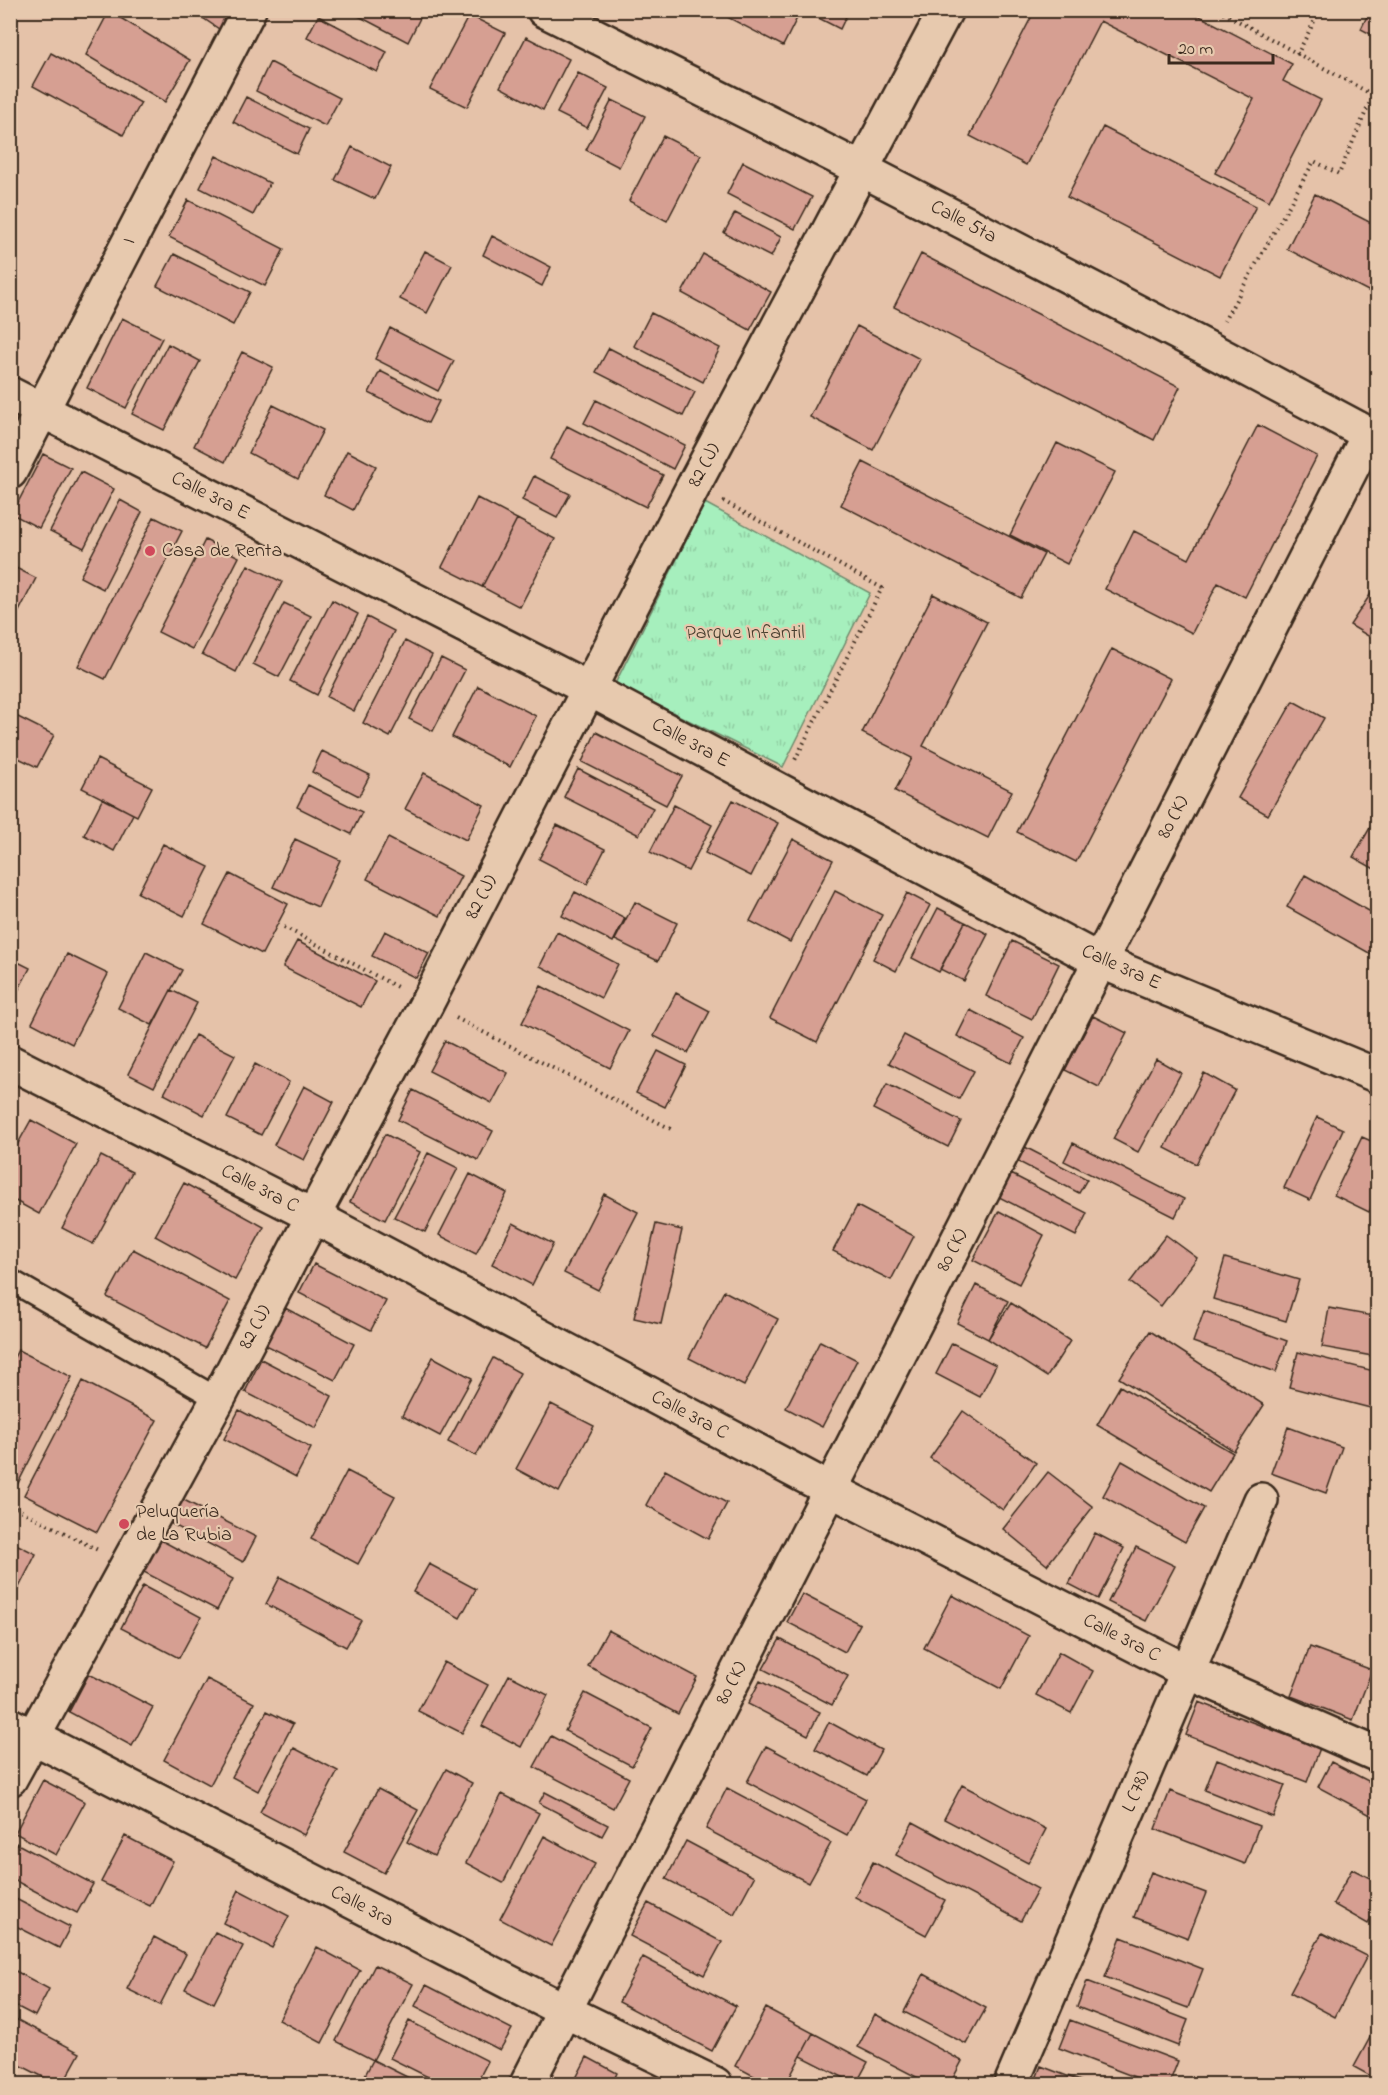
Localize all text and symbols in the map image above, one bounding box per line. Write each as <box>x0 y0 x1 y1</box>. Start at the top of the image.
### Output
scale bar <box>1169 27 1272 65</box>
text: 20 m <box>1178 37 1213 63</box>
street label: Calle 5ta <box>925 193 1002 251</box>
street label: I <box>116 232 143 250</box>
street label: 82 (J) <box>681 438 728 493</box>
street label: Calle 3ra E <box>166 464 255 528</box>
place label: Casa de Renta <box>162 537 282 566</box>
marker: Casa de Renta <box>143 544 157 558</box>
park label: Parque Infantil <box>685 619 805 648</box>
street label: Calle 3ra E <box>646 710 735 776</box>
street label: 80 (K) <box>1150 791 1197 844</box>
street label: 82 (J) <box>458 870 505 925</box>
street label: Calle 3ra E <box>1076 937 1166 999</box>
street label: Calle 3ra C <box>216 1157 304 1221</box>
street label: 80 (K) <box>929 1223 976 1277</box>
street label: 82 (J) <box>232 1300 279 1355</box>
street label: Calle 3ra C <box>646 1383 733 1448</box>
place label: Peluquería de La Rubia <box>136 1498 232 1550</box>
marker: Peluquería de La Rubia <box>117 1517 131 1531</box>
street label: Calle 3ra C <box>1078 1606 1165 1670</box>
street label: 80 (K) <box>708 1656 755 1710</box>
street label: L (78) <box>1114 1766 1158 1817</box>
street label: Calle 3ra <box>325 1878 399 1935</box>

